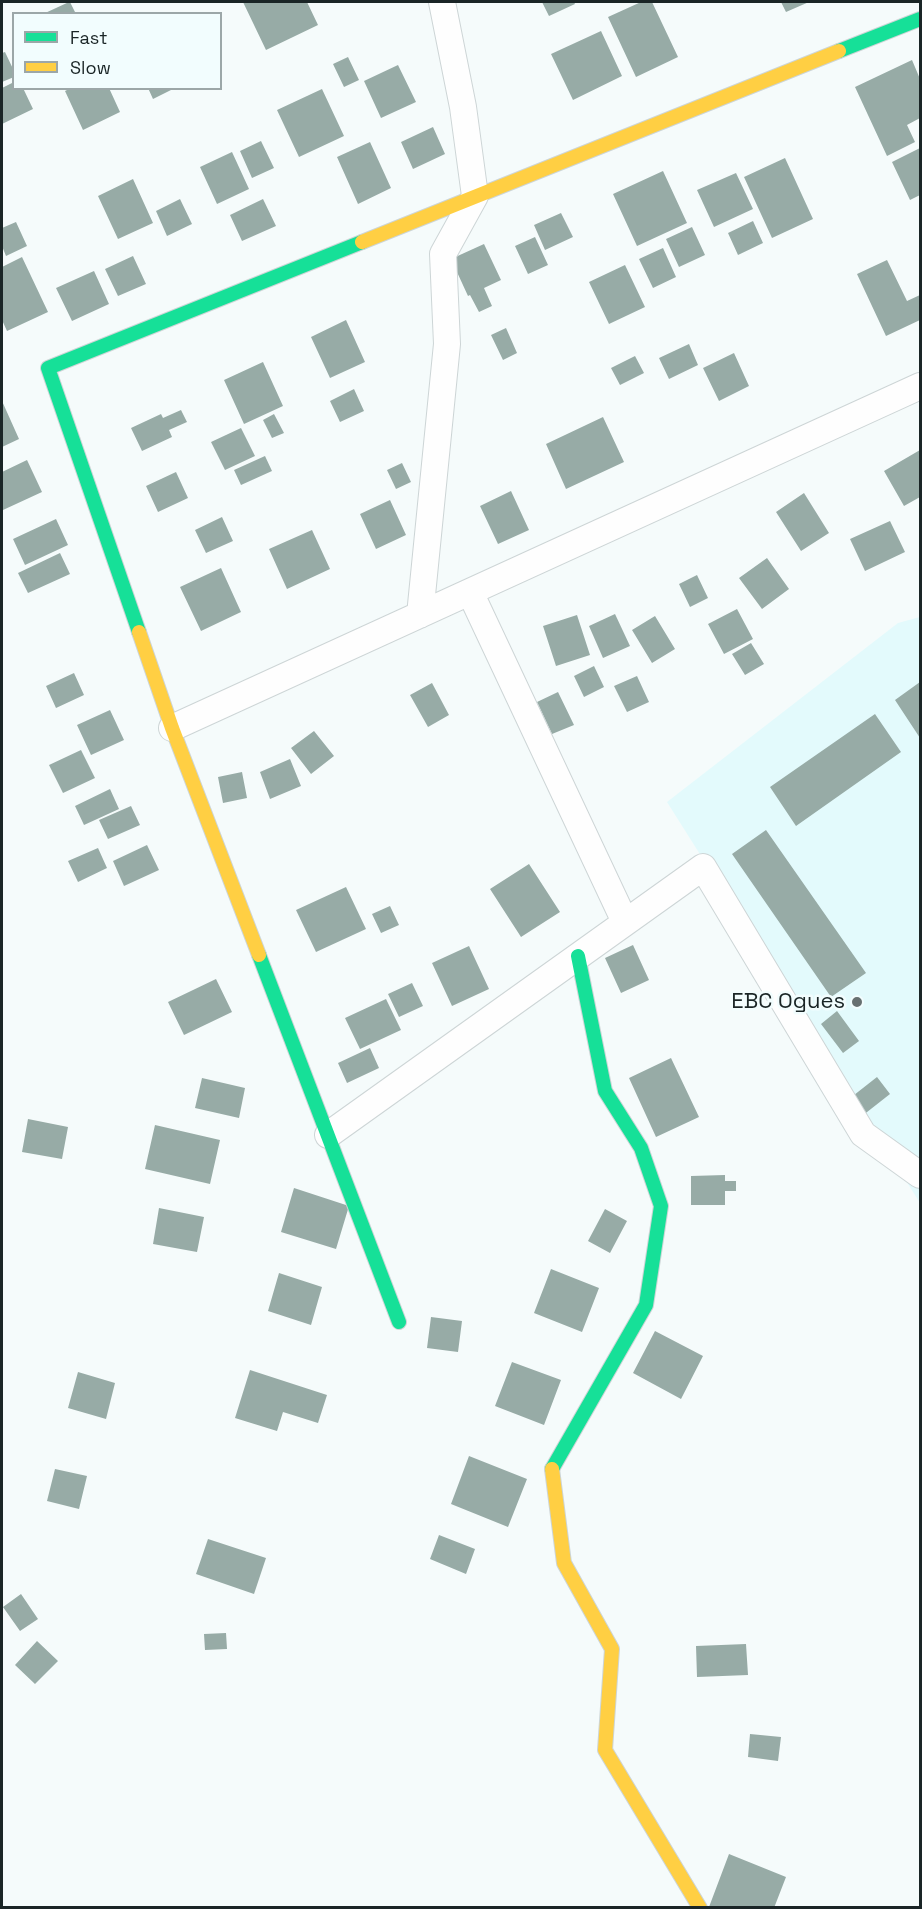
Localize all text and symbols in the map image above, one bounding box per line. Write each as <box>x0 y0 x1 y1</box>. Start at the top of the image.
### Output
legend <box>12 12 222 90</box>
text: Fast <box>70 26 107 49</box>
text: Slow <box>70 56 111 79</box>
place label: EBC Ogues <box>731 989 845 1015</box>
marker: EBC Ogues <box>850 995 864 1009</box>

